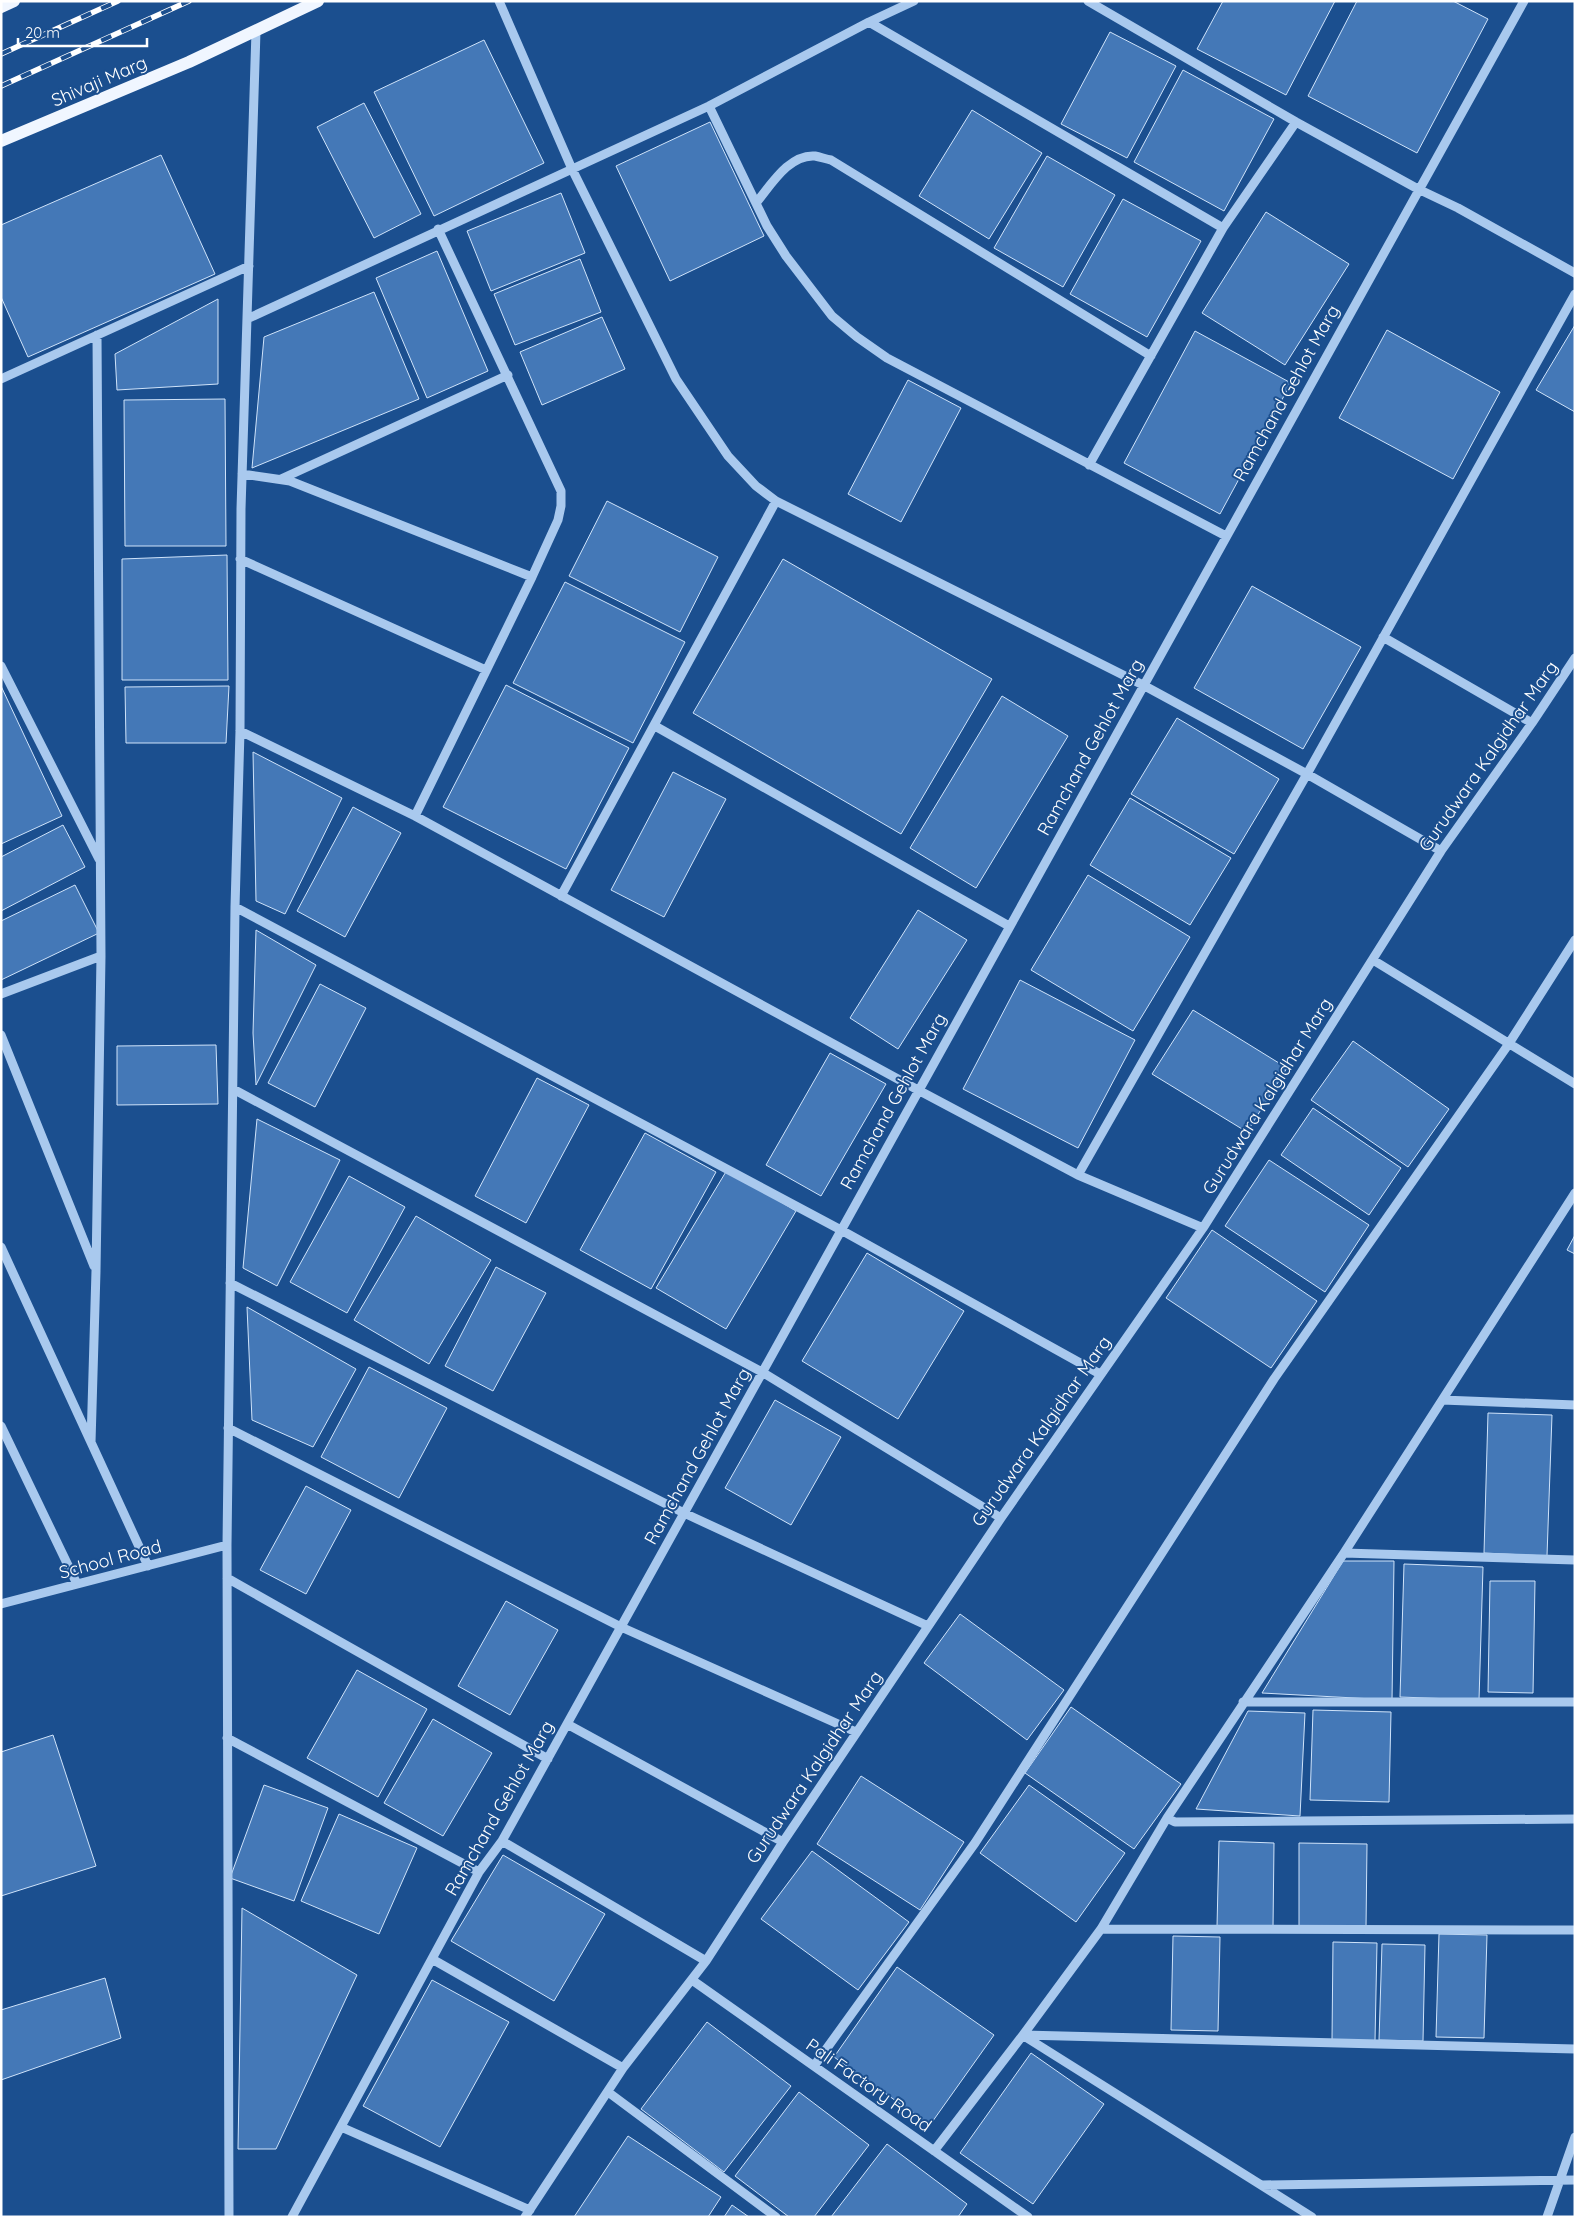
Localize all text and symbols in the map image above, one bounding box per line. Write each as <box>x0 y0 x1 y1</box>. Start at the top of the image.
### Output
scale bar <box>18 15 146 47</box>
text: 20 m <box>25 23 60 42</box>
street label: Shivaji Marg <box>48 51 150 111</box>
street label: Ramchand Gehlot Marg <box>1228 301 1344 485</box>
street label: Ramchand Gehlot Marg <box>1032 655 1148 839</box>
street label: Gurudwara Kalgidhar Marg <box>1413 656 1563 856</box>
street label: Gurudwara Kalgidhar Marg <box>1197 993 1337 1199</box>
street label: Ramchand Gehlot Marg <box>835 1009 951 1193</box>
street label: Gurudwara Kalgidhar Marg <box>966 1331 1116 1531</box>
street label: Ramchand Gehlot Marg <box>639 1364 755 1548</box>
street label: School Road <box>56 1534 164 1584</box>
street label: Gurudwara Kalgidhar Marg <box>741 1666 887 1868</box>
street label: Ramchand Gehlot Marg <box>439 1716 559 1900</box>
street label: Pali Factory Road <box>802 2033 936 2137</box>

